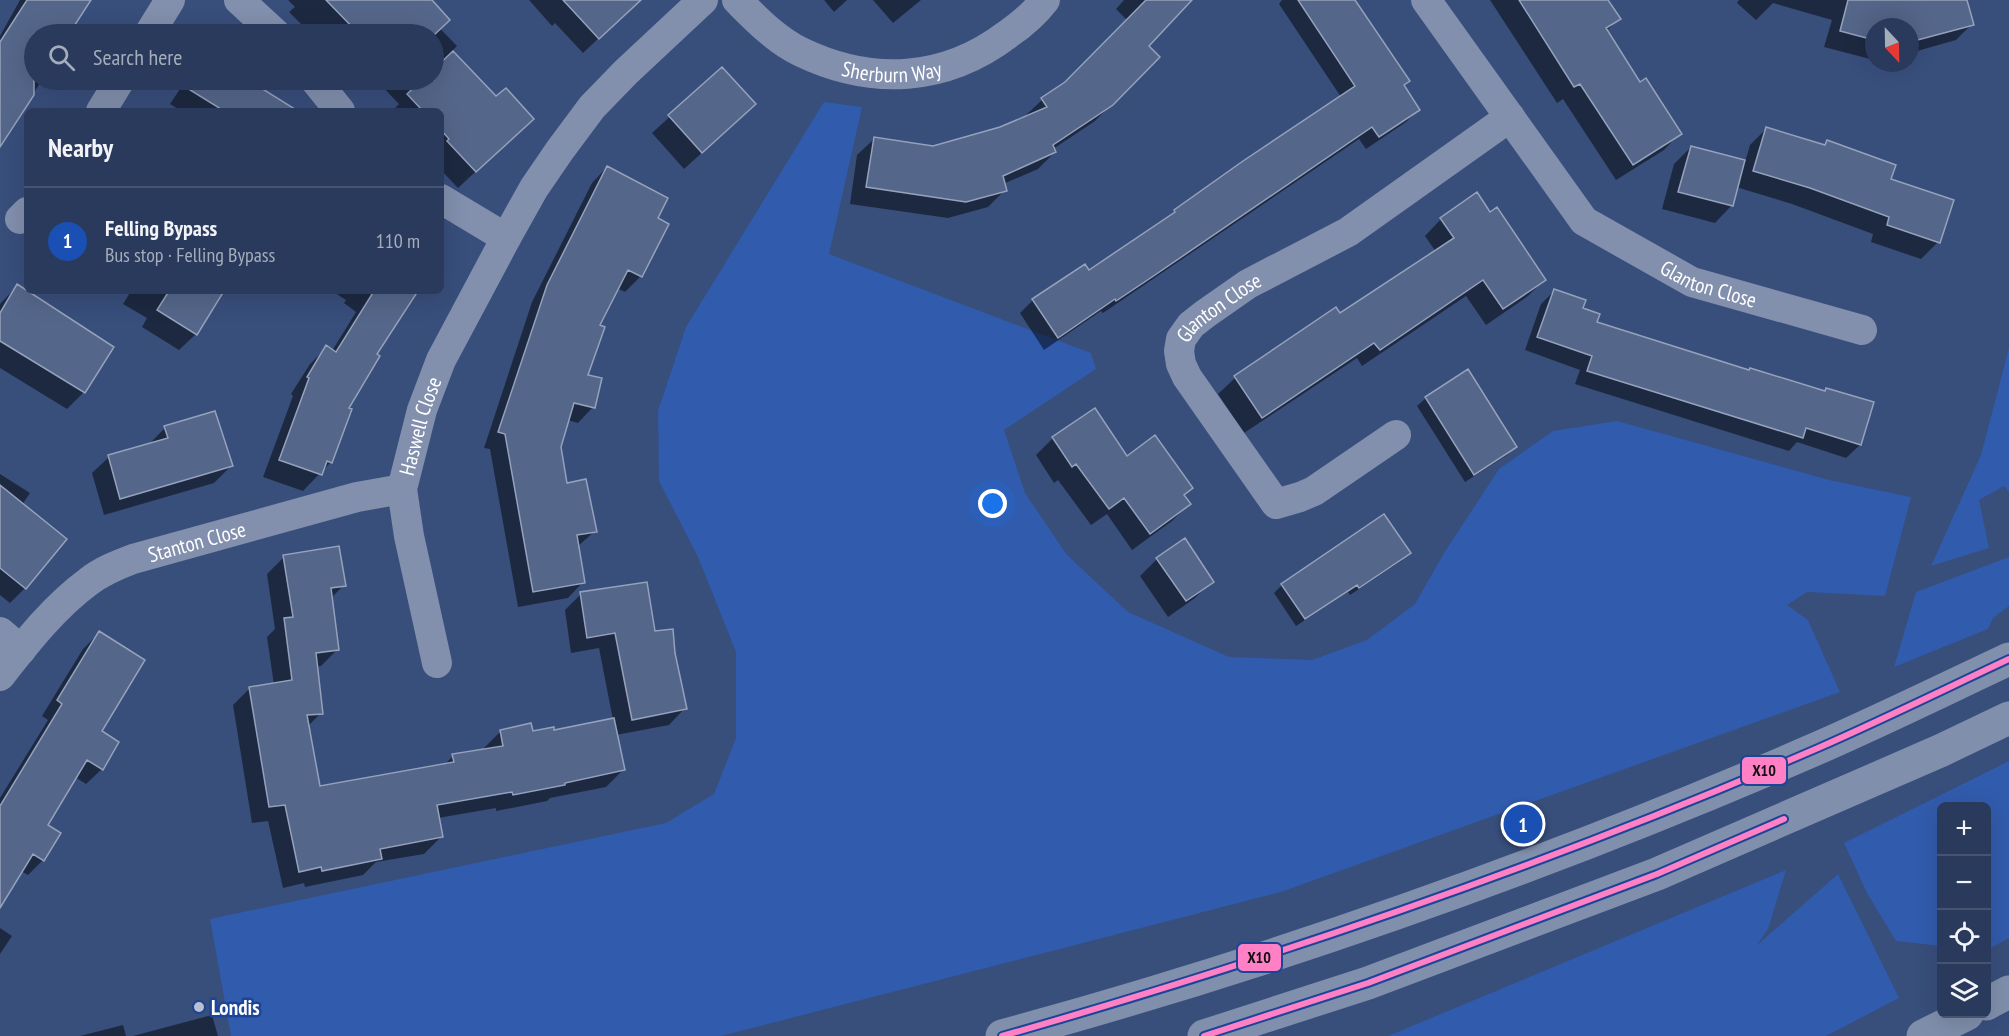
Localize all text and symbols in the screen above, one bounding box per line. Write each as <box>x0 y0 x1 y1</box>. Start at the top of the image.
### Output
north arrow <box>1865 18 1919 72</box>
search box <box>24 24 444 90</box>
icon: search <box>45 41 78 74</box>
text: Search here <box>93 43 182 71</box>
street label: Sherburn Way <box>839 54 944 88</box>
text: Nearby <box>48 131 113 164</box>
text: Felling Bypass <box>105 214 217 242</box>
text: 1 <box>63 228 72 254</box>
text: 110 m <box>376 228 420 254</box>
text: Bus stop · Felling Bypass <box>105 242 275 268</box>
street label: Glanton Close <box>1656 254 1760 313</box>
street label: Glanton Close <box>1170 266 1265 347</box>
street label: Haswell Close <box>393 373 447 478</box>
your location <box>978 489 1007 518</box>
street label: Stanton Close <box>145 515 249 568</box>
line badge: X10 <box>1741 756 1787 785</box>
text: X10 <box>1752 760 1776 780</box>
pin: 1 <box>1504 802 1543 846</box>
map controls <box>1937 802 1991 1018</box>
button: + <box>1937 802 1991 856</box>
button: − <box>1937 856 1991 910</box>
button: locate <box>1937 910 1991 964</box>
line badge: X10 <box>1237 943 1282 972</box>
text: X10 <box>1247 947 1271 967</box>
button: layers <box>1937 964 1991 1018</box>
place label: Londis <box>211 994 260 1021</box>
marker: Londis <box>192 1000 206 1014</box>

